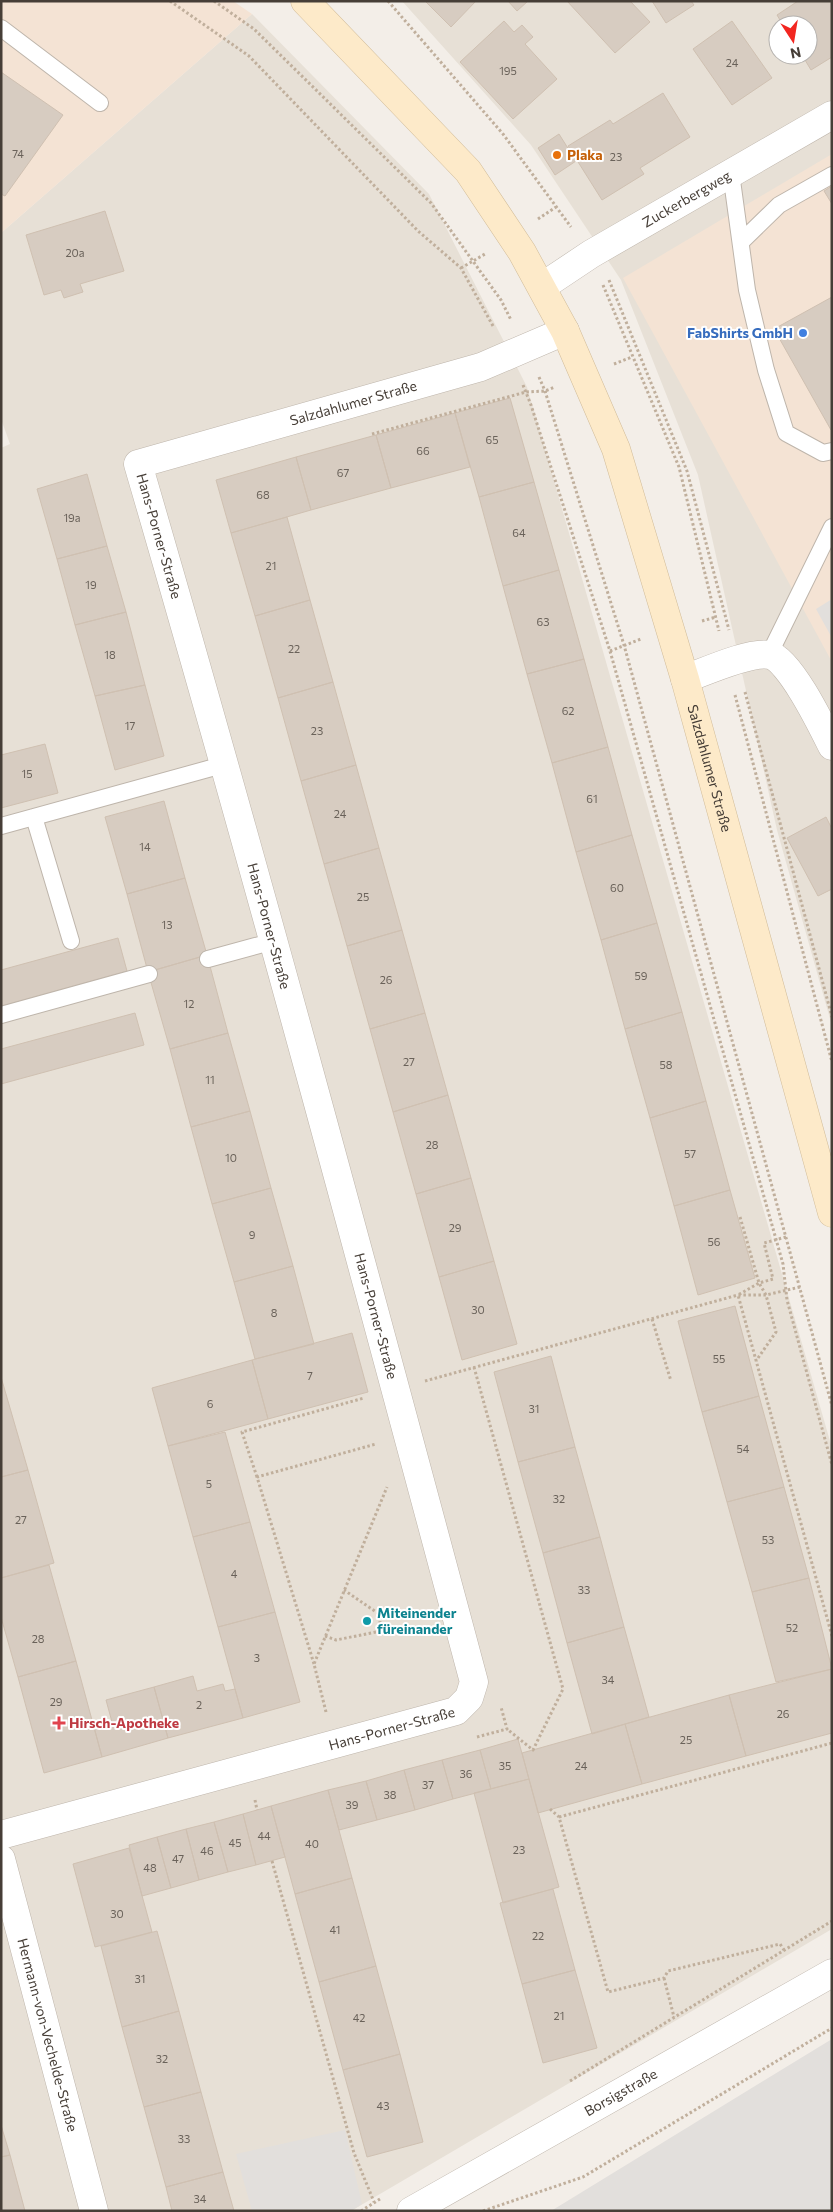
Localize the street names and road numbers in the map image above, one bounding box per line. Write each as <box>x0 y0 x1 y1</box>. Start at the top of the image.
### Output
street label: Zuckerbergweg <box>639 166 734 231</box>
street label: Salzdahlumer Straße <box>288 377 419 429</box>
street label: Hans-Porner-Straße <box>133 471 186 601</box>
street label: Salzdahlumer Straße <box>684 703 736 834</box>
street label: Hans-Porner-Straße <box>244 861 295 991</box>
street label: Hans-Porner-Straße <box>351 1251 402 1381</box>
street label: Hans-Porner-Straße <box>327 1703 457 1753</box>
street label: Hermann-von-Vechelde-Straße <box>14 1936 82 2133</box>
street label: Borsigstraße <box>581 2065 660 2119</box>

